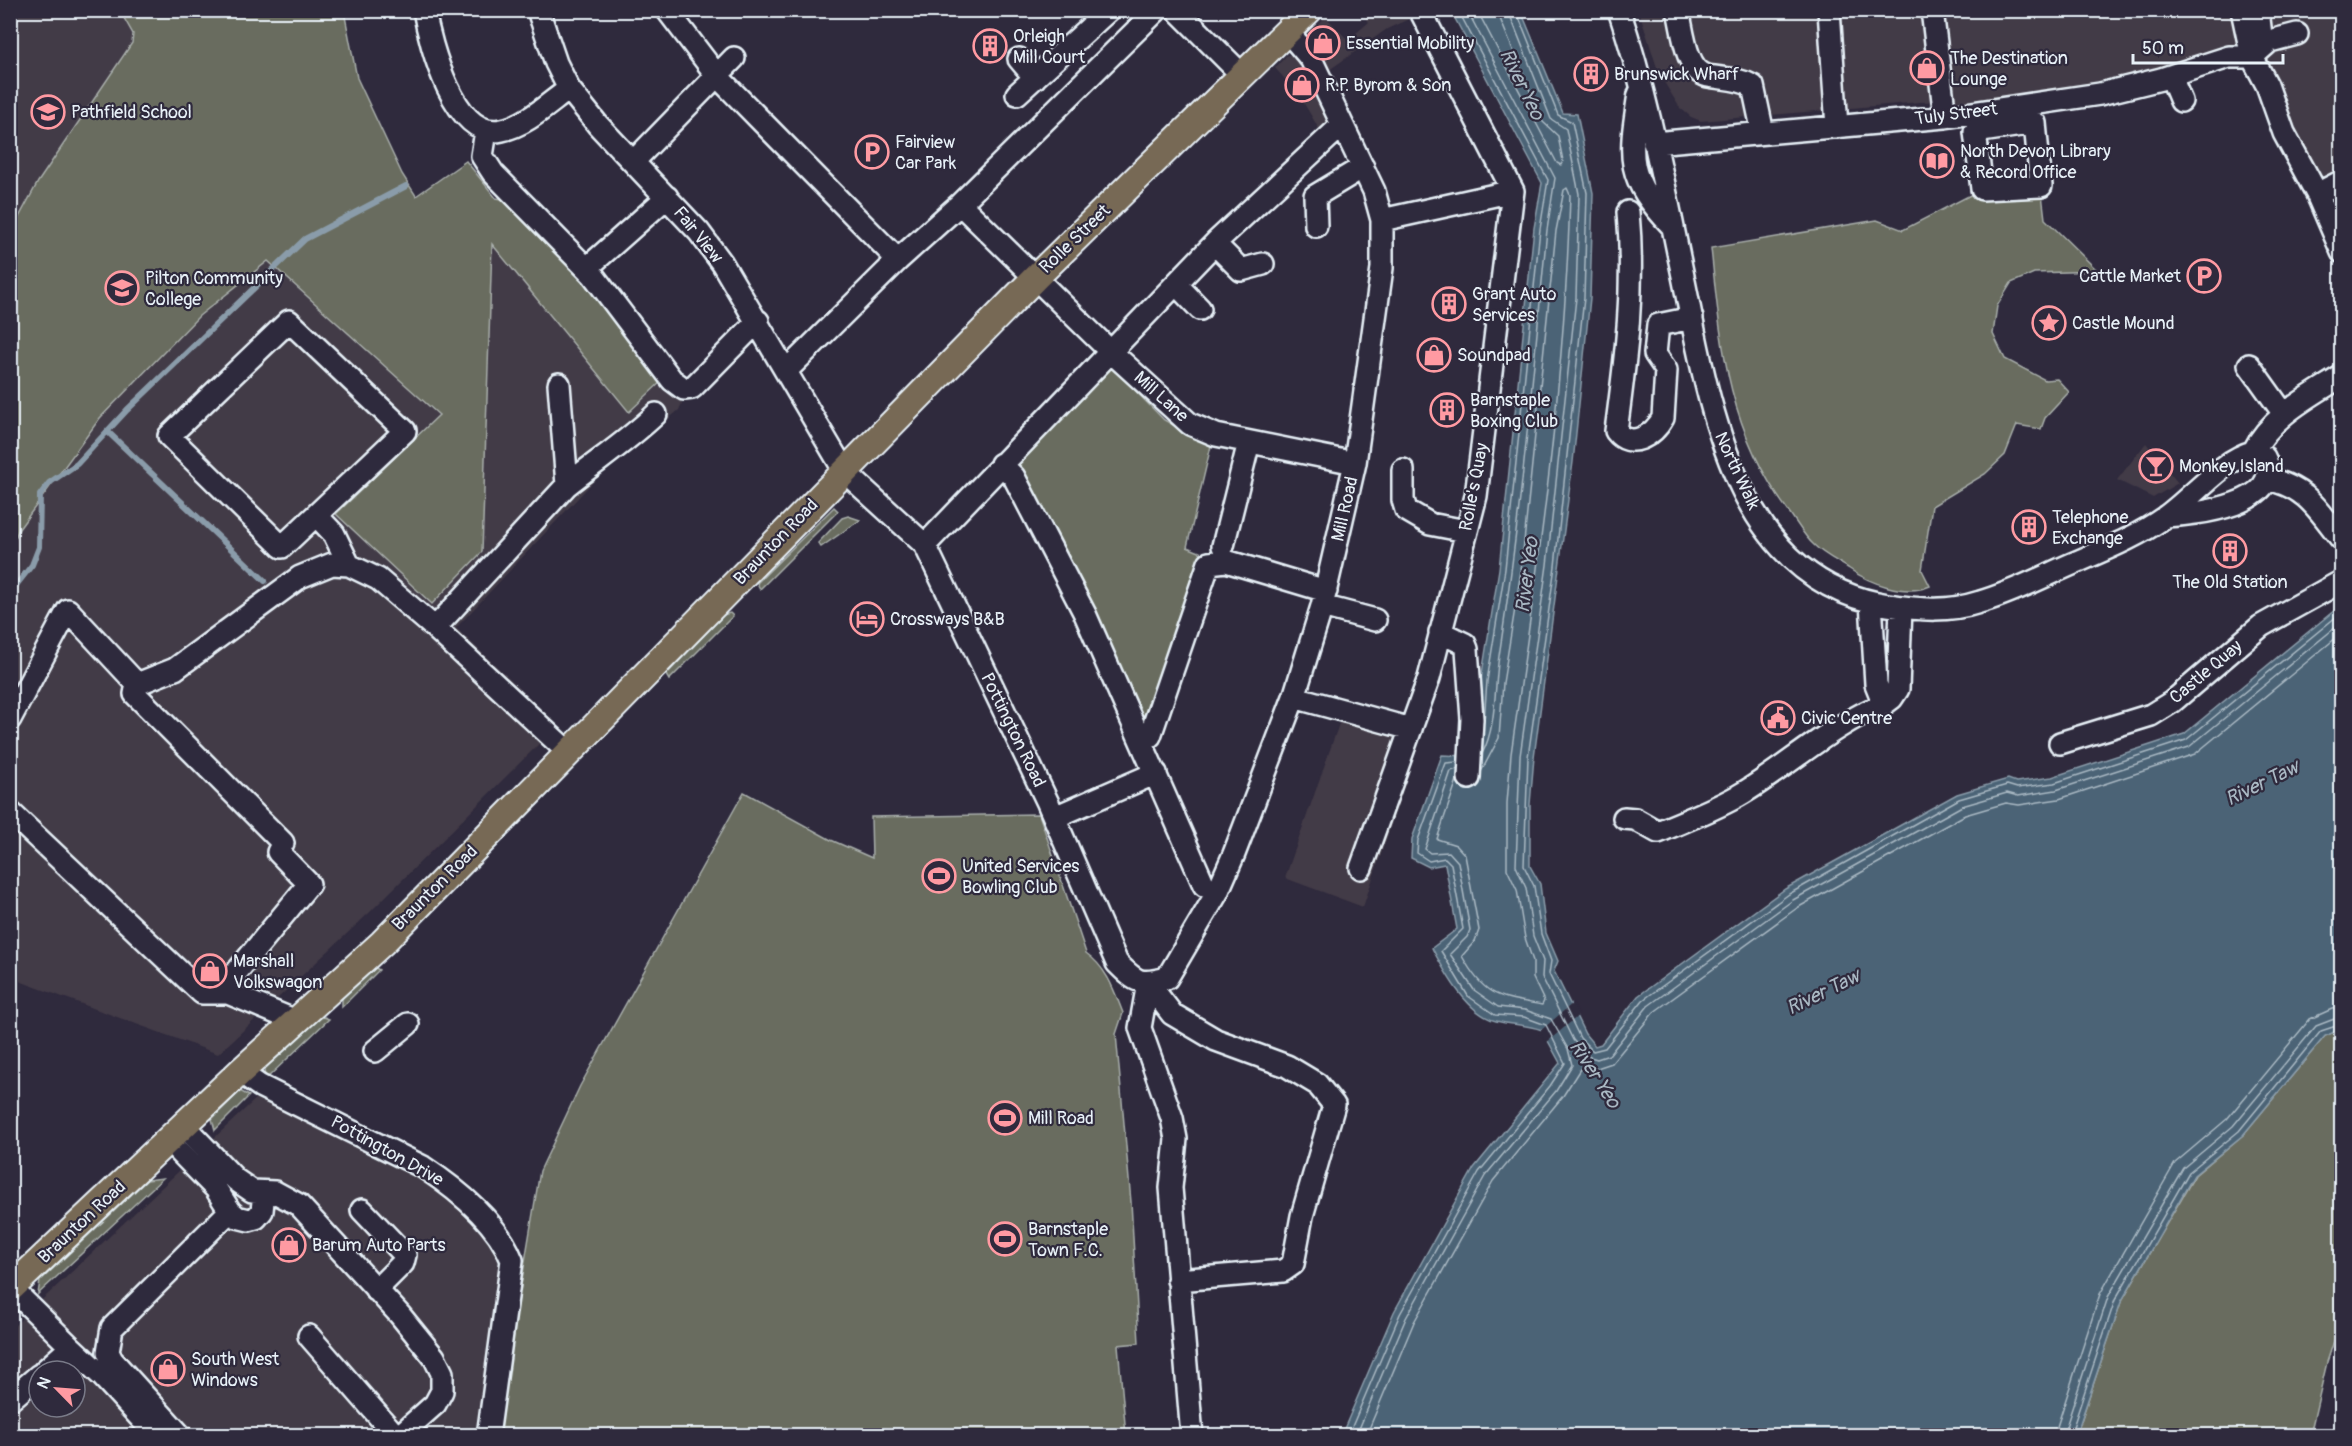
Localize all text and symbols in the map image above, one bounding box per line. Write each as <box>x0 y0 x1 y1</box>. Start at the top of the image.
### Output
place label: Orleigh Mill Court <box>1013 25 1086 69</box>
shop icon: Essential Mobility <box>1305 25 1341 61</box>
scale bar <box>2133 27 2283 65</box>
building icon: Orleigh Mill Court <box>972 28 1008 64</box>
place label: Essential Mobility <box>1346 32 1474 55</box>
text: 50 m <box>2142 37 2184 60</box>
water label: River Yeo <box>1494 44 1550 125</box>
place label: The Destination Lounge <box>1950 47 2068 91</box>
shop icon: The Destination Lounge <box>1909 50 1945 86</box>
building icon: Brunswick Wharf <box>1573 56 1609 92</box>
place label: Brunswick Wharf <box>1614 63 1740 86</box>
shop icon: R.P. Byrom & Son <box>1284 67 1320 103</box>
place label: R.P. Byrom & Son <box>1325 74 1452 97</box>
school or university icon: Pathfield School <box>30 94 66 130</box>
street label: Tuly Street <box>1913 97 1999 130</box>
place label: Pathfield School <box>71 101 192 124</box>
place label: Fairview Car Park <box>895 131 957 175</box>
parking icon: Fairview Car Park <box>854 134 890 170</box>
place label: North Devon Library & Record Office <box>1960 140 2111 184</box>
library icon: North Devon Library & Record Office <box>1919 143 1955 179</box>
street label: Rolle Street <box>1035 199 1116 279</box>
street label: Fair View <box>668 202 728 268</box>
parking icon: Cattle Market <box>2186 258 2222 294</box>
place label: Cattle Market <box>2079 265 2182 288</box>
place label: Pilton Community College <box>145 267 283 311</box>
school or university icon: Pilton Community College <box>104 270 140 306</box>
place label: Grant Auto Services <box>1472 283 1557 327</box>
building icon: Grant Auto Services <box>1431 286 1467 322</box>
place icon: Castle Mound <box>2031 305 2067 341</box>
place label: Castle Mound <box>2072 312 2175 335</box>
shop icon: Soundpad <box>1416 337 1452 373</box>
place label: Soundpad <box>1457 344 1531 367</box>
street label: Mill Lane <box>1129 366 1193 428</box>
place label: Barnstaple Boxing Club <box>1470 389 1558 433</box>
building icon: Barnstaple Boxing Club <box>1429 392 1465 428</box>
street label: North Walk <box>1709 428 1765 514</box>
street label: Rolle's Quay <box>1454 441 1494 533</box>
bar icon: Monkey Island <box>2138 448 2174 484</box>
place label: Monkey Island <box>2179 455 2284 478</box>
street label: Mill Road <box>1326 474 1364 544</box>
street label: Braunton Road <box>729 494 823 590</box>
place label: Telephone Exchange <box>2052 506 2129 550</box>
building icon: Telephone Exchange <box>2011 509 2047 545</box>
building icon: The Old Station <box>2212 533 2248 569</box>
water label: River Yeo <box>1510 534 1544 614</box>
place label: The Old Station <box>2172 571 2288 594</box>
hotel icon: Crossways B&B <box>849 601 885 637</box>
place label: Crossways B&B <box>890 608 1005 631</box>
street label: Castle Quay <box>2165 635 2247 709</box>
street label: Pottington Road <box>975 669 1051 791</box>
public building icon: Civic Centre <box>1760 700 1796 736</box>
place label: Civic Centre <box>1801 707 1892 730</box>
water label: River Taw <box>2221 753 2306 812</box>
street label: Braunton Road <box>387 840 483 936</box>
place label: United Services Bowling Club <box>962 855 1079 899</box>
sports icon: United Services Bowling Club <box>921 858 957 894</box>
place label: Marshall Volkswagon <box>233 950 323 994</box>
shop icon: Marshall Volkswagon <box>192 953 228 989</box>
water label: River Taw <box>1782 962 1867 1021</box>
water label: River Yeo <box>1564 1035 1627 1114</box>
sports icon: Mill Road <box>987 1100 1023 1136</box>
place label: Mill Road <box>1028 1107 1094 1130</box>
street label: Pottington Drive <box>326 1110 448 1192</box>
street label: Braunton Road <box>33 1175 131 1269</box>
place label: Barnstaple Town F.C. <box>1028 1218 1108 1262</box>
sports icon: Barnstaple Town F.C. <box>987 1221 1023 1257</box>
shop icon: Barum Auto Parts <box>271 1227 307 1263</box>
place label: Barum Auto Parts <box>312 1234 446 1257</box>
place label: South West Windows <box>191 1348 280 1392</box>
shop icon: South West Windows <box>150 1351 186 1387</box>
north arrow <box>27 1359 87 1419</box>
text: N <box>33 1374 56 1392</box>

